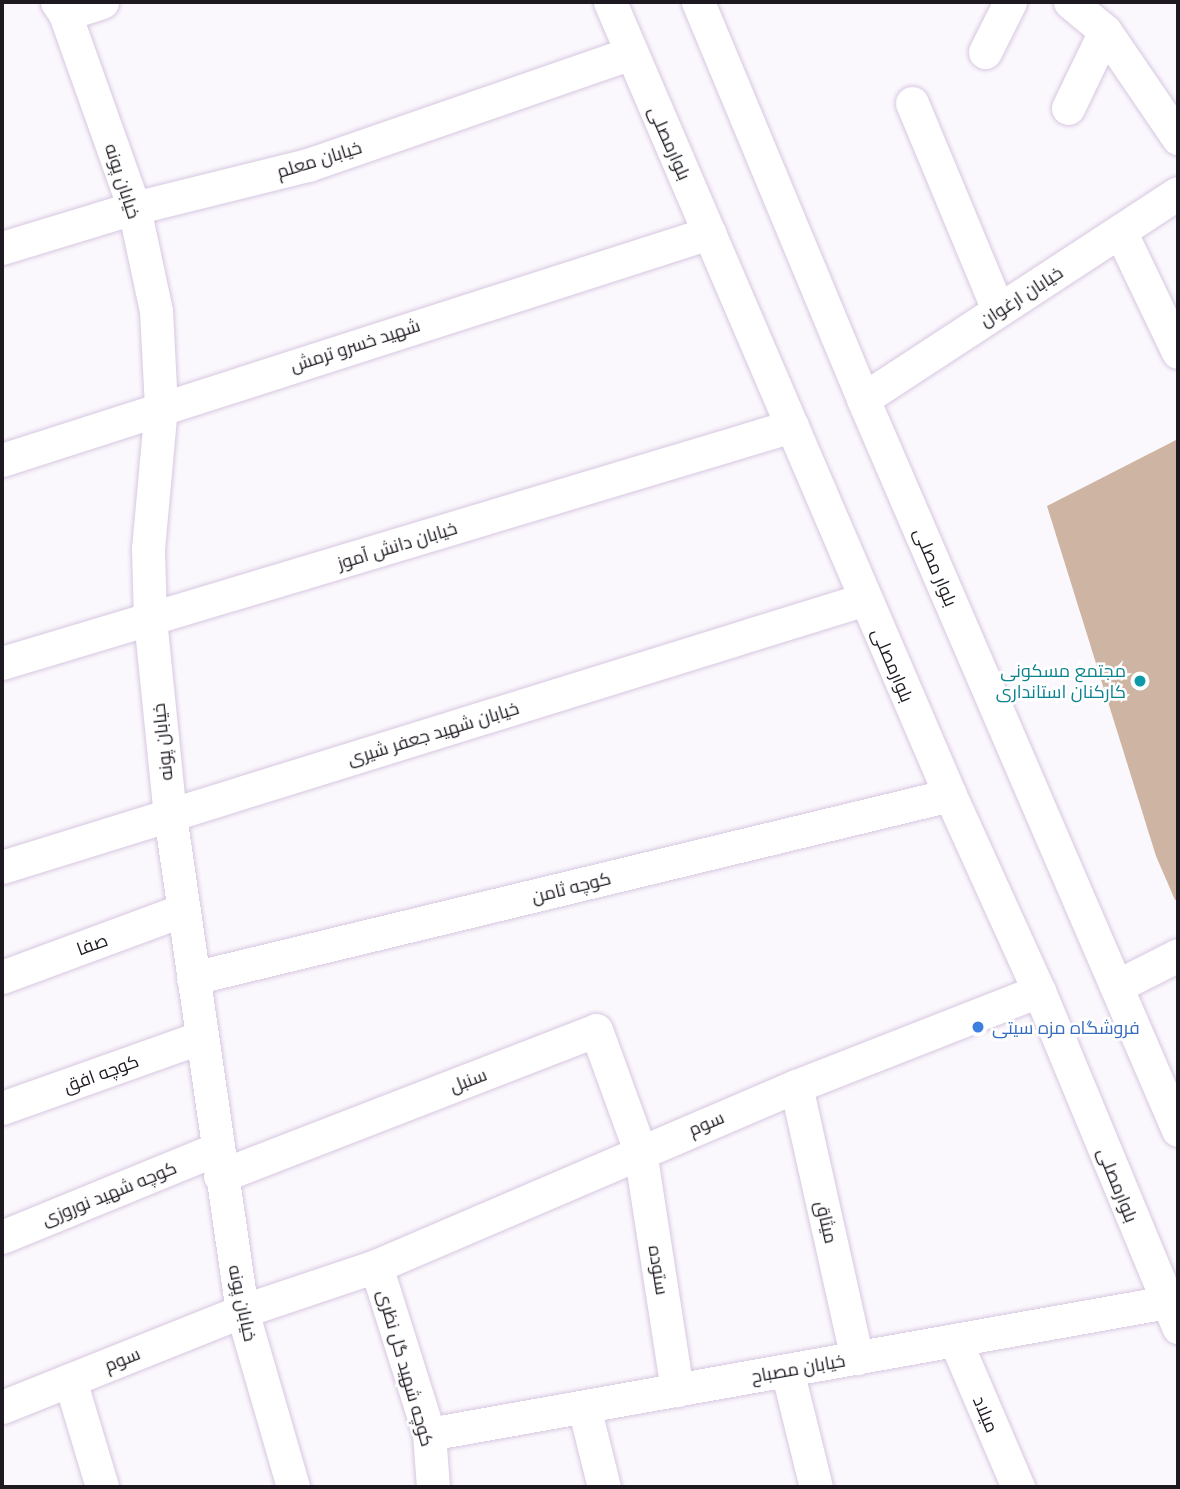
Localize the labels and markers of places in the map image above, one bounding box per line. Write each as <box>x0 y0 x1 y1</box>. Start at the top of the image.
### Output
place label: مجتمع مسکونی کارکنان استانداری <box>996 660 1126 702</box>
marker: مجتمع مسکونی کارکنان استانداری <box>1132 673 1148 689</box>
place label: فروشگاه مزه سیتی <box>992 1016 1140 1038</box>
marker: فروشگاه مزه سیتی <box>970 1019 986 1035</box>

